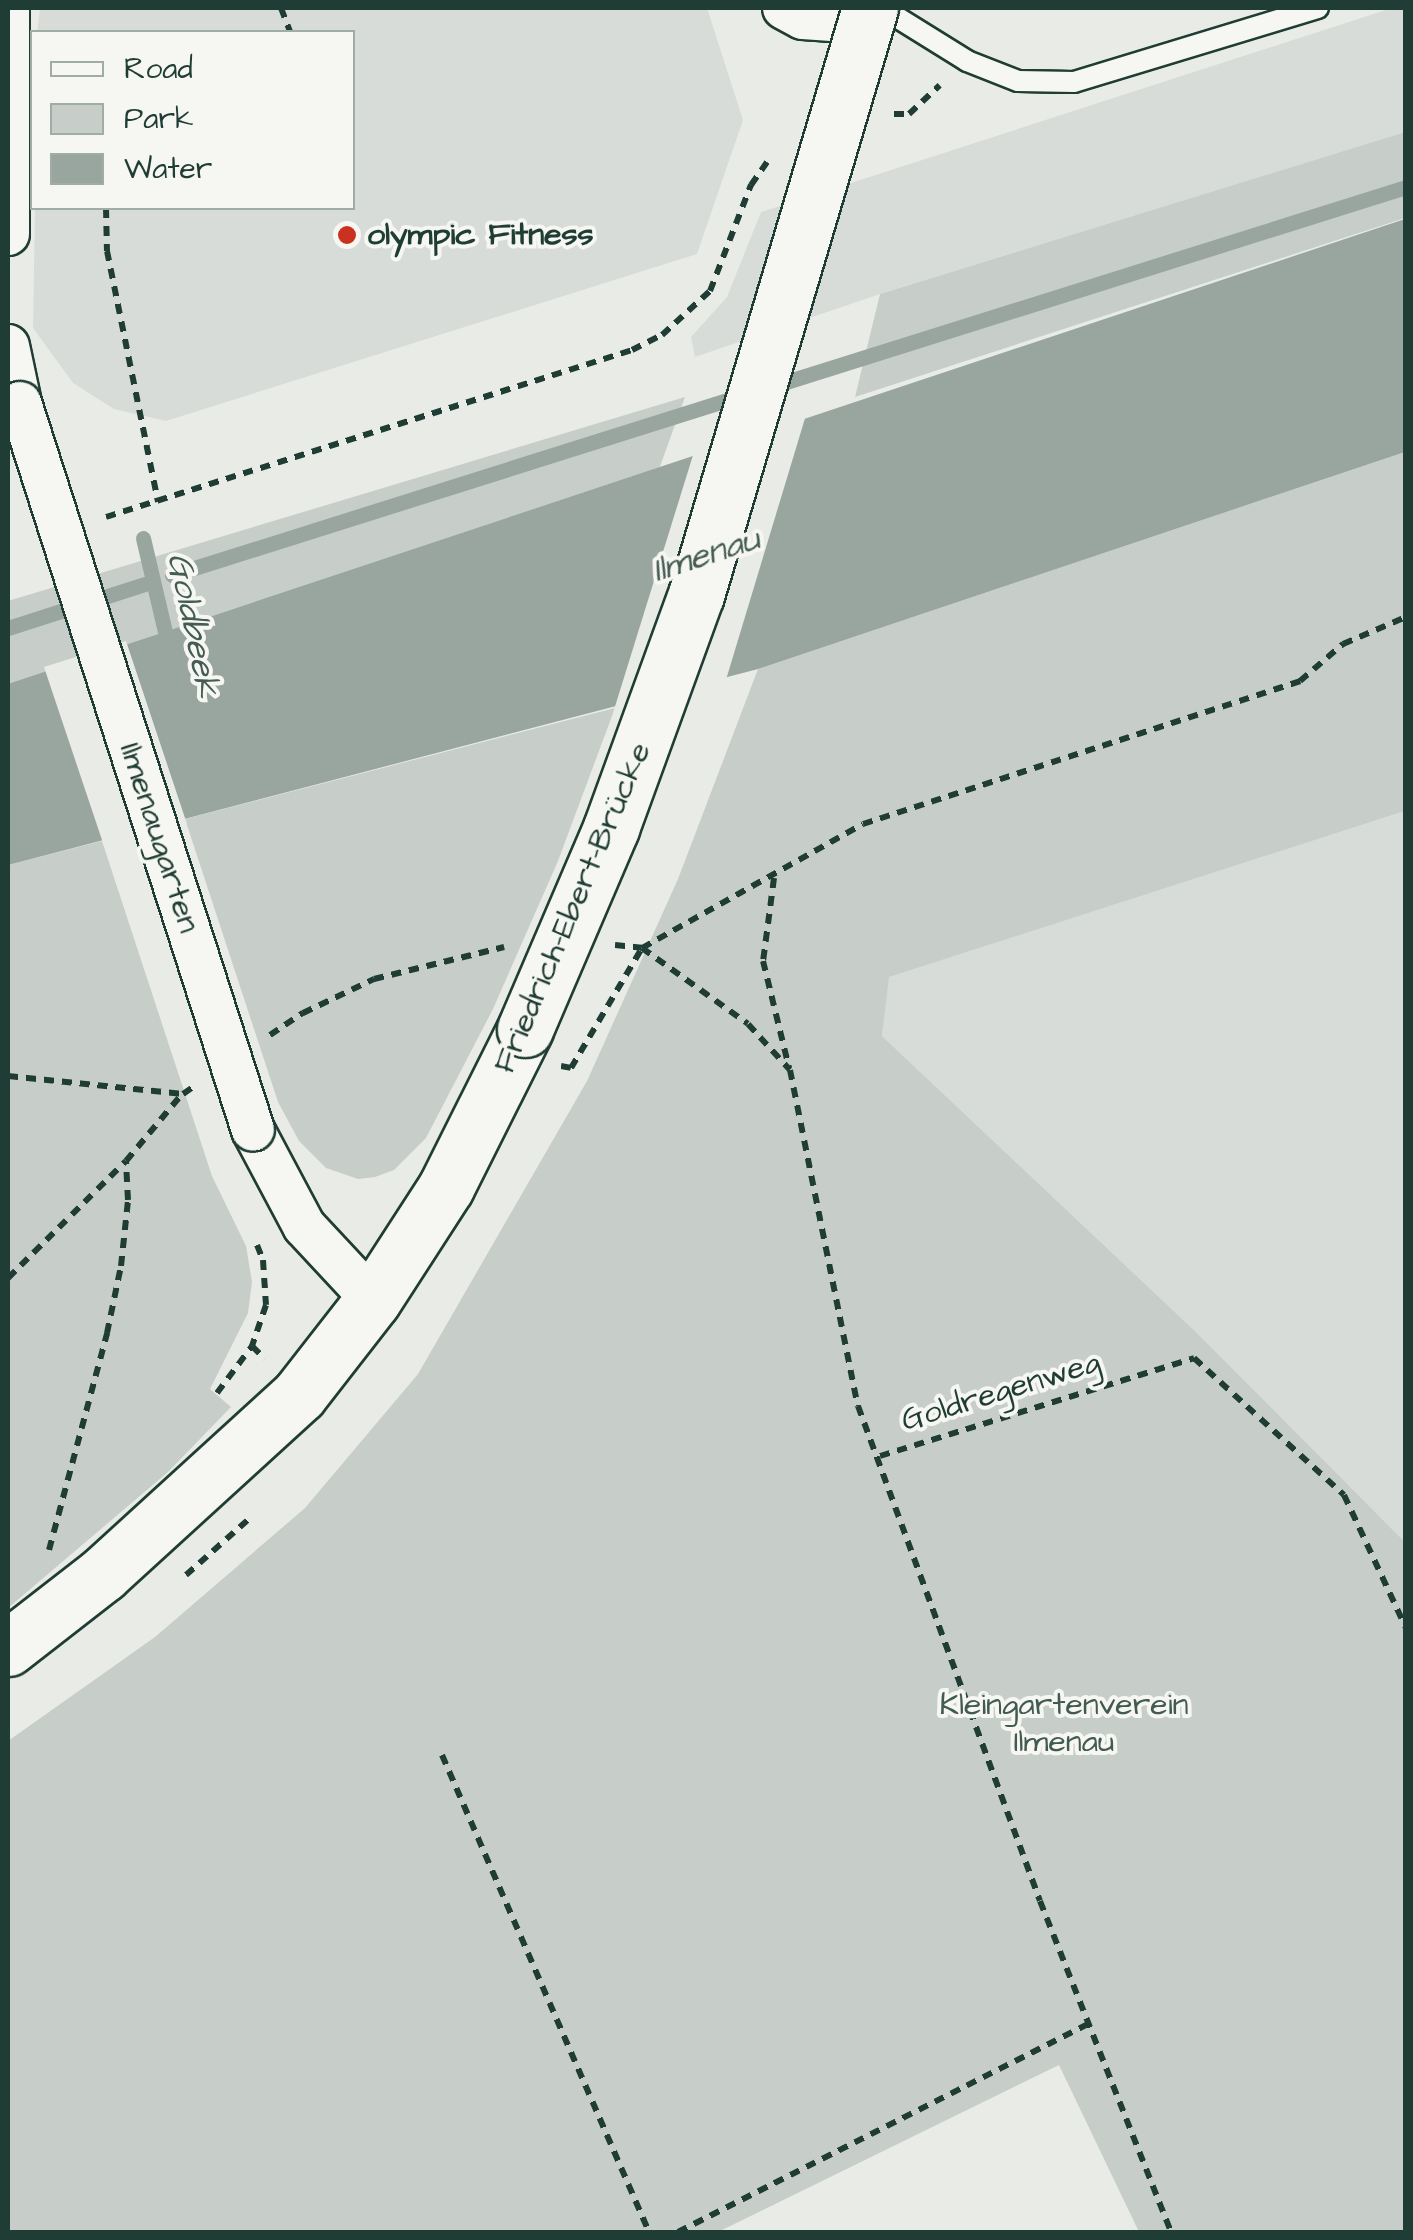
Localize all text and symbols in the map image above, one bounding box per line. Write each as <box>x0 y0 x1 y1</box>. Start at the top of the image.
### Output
legend <box>30 30 355 210</box>
text: Road <box>124 48 193 90</box>
text: Park <box>124 98 193 140</box>
text: Water <box>124 148 212 190</box>
place label: olympic Fitness <box>367 216 594 254</box>
marker: olympic Fitness <box>336 224 358 246</box>
water label: Ilmenau <box>647 518 765 592</box>
water label: Goldbeek <box>157 549 229 701</box>
street label: Friedrich-Ebert-Brücke <box>486 737 660 1079</box>
street label: Ilmenaugarten <box>110 738 208 938</box>
street label: Goldregenweg <box>897 1344 1105 1440</box>
park label: Kleingartenverein Ilmenau <box>940 1687 1188 1762</box>

